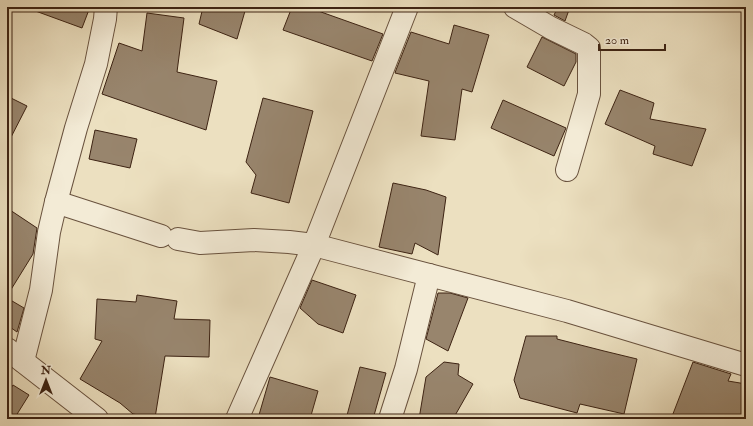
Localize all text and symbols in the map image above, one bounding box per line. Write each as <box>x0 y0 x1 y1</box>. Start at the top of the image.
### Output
scale bar <box>599 26 665 52</box>
text: 20 m <box>605 33 630 48</box>
north arrow <box>26 360 66 400</box>
text: N <box>40 364 52 377</box>

